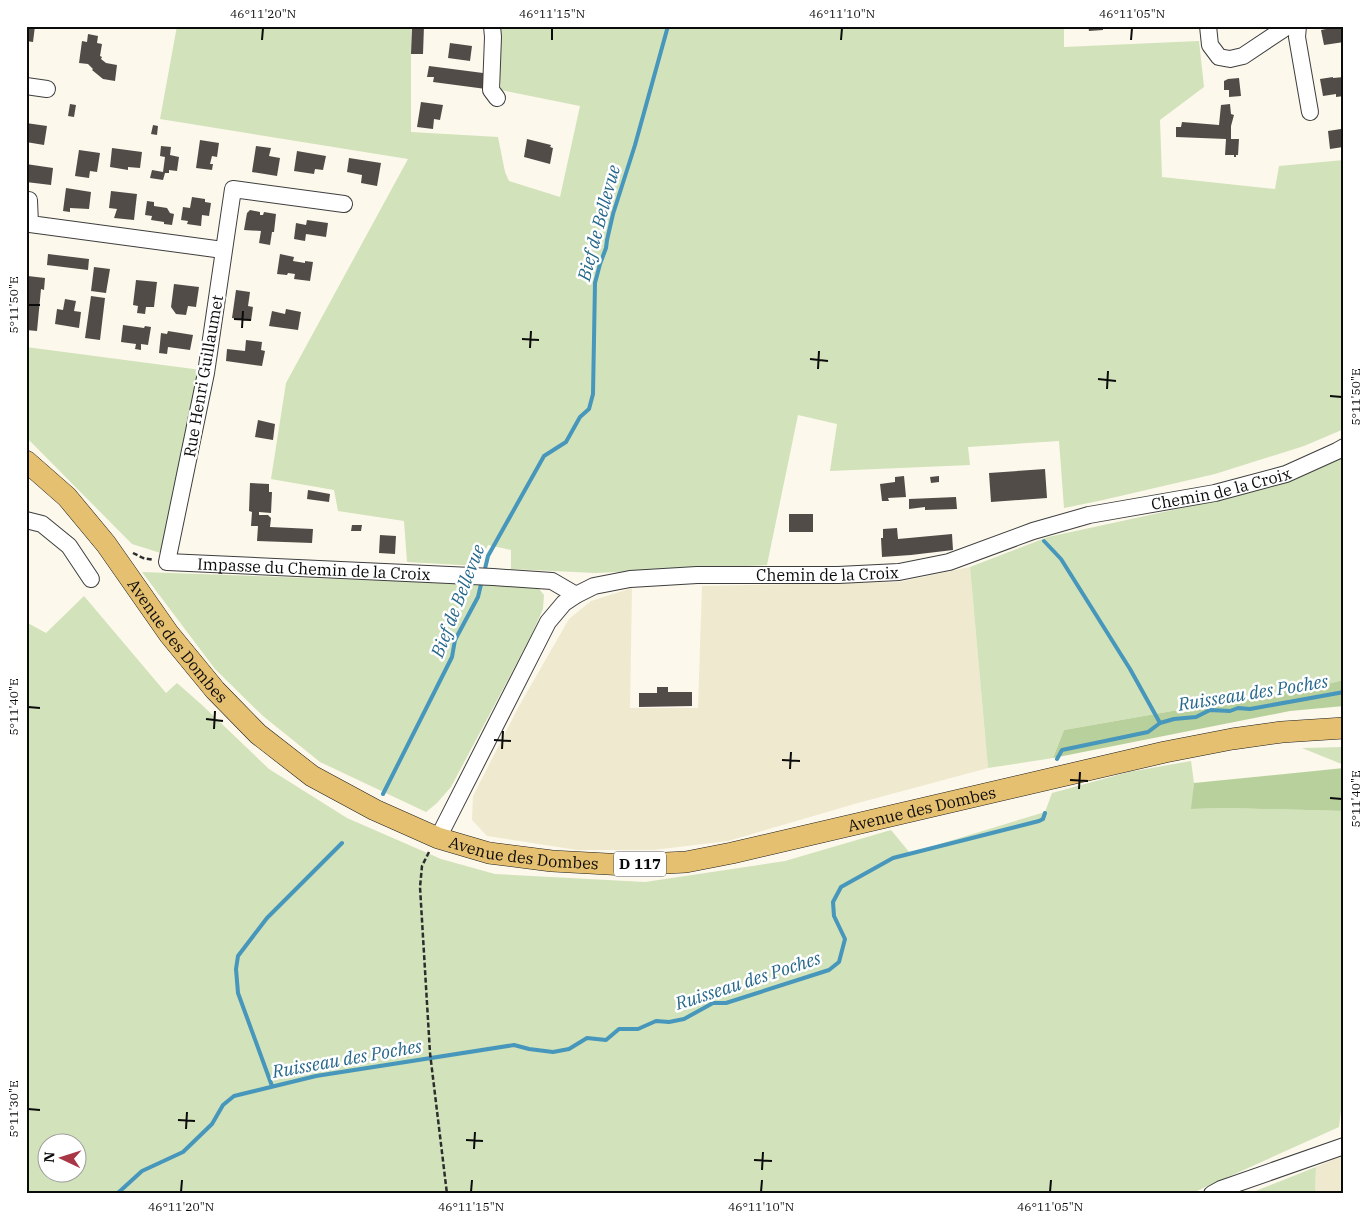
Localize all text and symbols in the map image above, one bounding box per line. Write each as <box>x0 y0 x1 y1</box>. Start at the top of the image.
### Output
text: 46°11'20"N <box>230 6 296 21</box>
text: 46°11'15"N <box>519 6 585 21</box>
text: 46°11'10"N <box>809 6 875 21</box>
text: 46°11'05"N <box>1099 6 1165 21</box>
water label: Bief de Bellevue <box>572 162 625 284</box>
text: 5°11'50"E <box>6 276 21 334</box>
street label: Rue Henri Guillaumet <box>179 293 227 459</box>
text: 5°11'50"E <box>1348 368 1363 426</box>
street label: Chemin de la Croix <box>1150 463 1294 514</box>
water label: Bief de Bellevue <box>425 541 490 661</box>
street label: Impasse du Chemin de la Croix <box>197 553 431 584</box>
street label: Chemin de la Croix <box>756 562 899 585</box>
street label: Avenue des Dombes <box>123 575 232 707</box>
water label: Ruisseau des Poches <box>1175 669 1330 716</box>
text: 5°11'40"E <box>6 678 21 736</box>
text: 5°11'40"E <box>1348 770 1363 828</box>
street label: Avenue des Dombes <box>846 782 998 836</box>
street label: Avenue des Dombes <box>447 832 599 874</box>
road number: D 117 <box>614 852 666 876</box>
water label: Ruisseau des Poches <box>671 946 824 1015</box>
water label: Ruisseau des Poches <box>269 1034 424 1083</box>
text: 5°11'30"E <box>6 1080 21 1138</box>
north arrow <box>38 1132 88 1182</box>
text: N <box>40 1151 58 1163</box>
text: 46°11'20"N <box>148 1199 214 1214</box>
text: 46°11'15"N <box>438 1199 504 1214</box>
text: 46°11'10"N <box>728 1199 794 1214</box>
text: 46°11'05"N <box>1017 1199 1083 1214</box>

